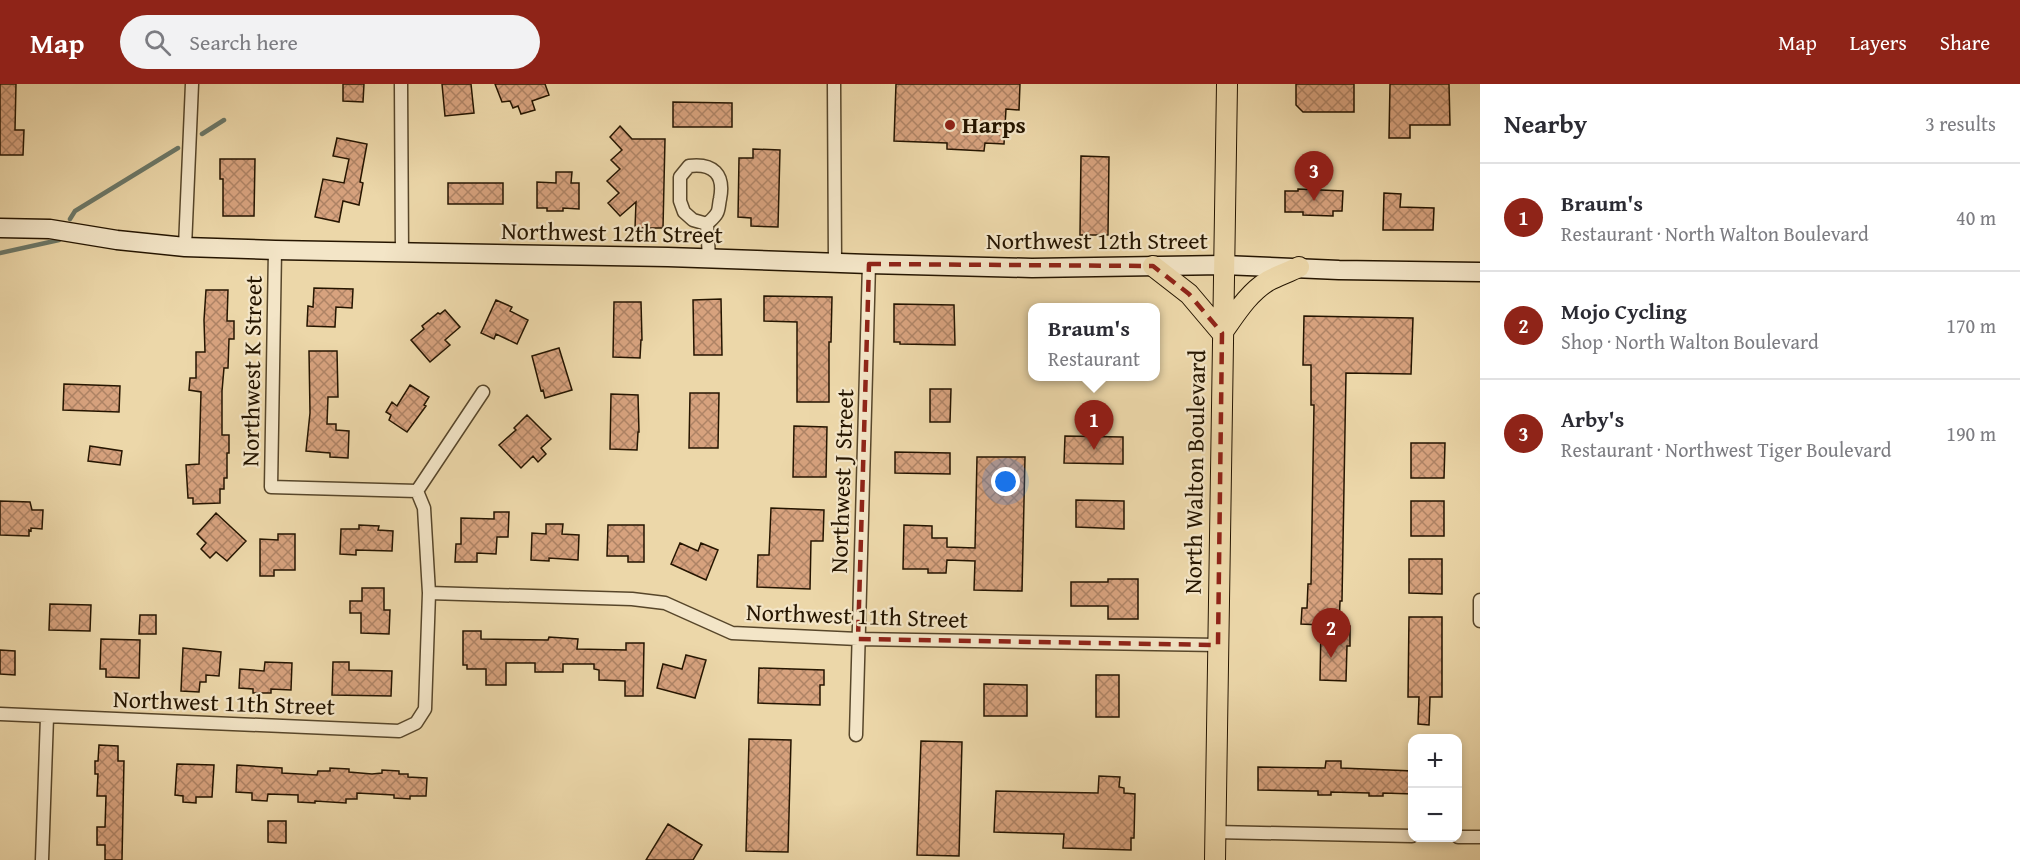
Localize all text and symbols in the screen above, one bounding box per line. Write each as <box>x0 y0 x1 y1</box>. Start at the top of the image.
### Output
search box <box>120 15 540 69</box>
text: Map <box>30 22 84 63</box>
icon: search <box>141 26 174 59</box>
text: Search here <box>189 26 298 58</box>
text: Map <box>1778 27 1817 58</box>
text: Layers <box>1850 27 1907 58</box>
text: Share <box>1940 27 1990 58</box>
text: Nearby <box>1504 104 1587 143</box>
place label: Harps <box>962 107 1026 142</box>
text: 3 results <box>1925 109 1996 138</box>
marker: Harps <box>943 118 957 132</box>
pin: 3 <box>1294 152 1334 201</box>
text: Braum's <box>1561 187 1643 219</box>
text: 1 <box>1518 203 1529 232</box>
text: 40 m <box>1956 203 1996 232</box>
street label: Northwest 12th Street <box>501 213 724 252</box>
text: Restaurant · North Walton Boulevard <box>1561 219 1869 248</box>
street label: Northwest 12th Street <box>986 223 1208 258</box>
street label: Northwest K Street <box>232 275 271 467</box>
text: Mojo Cycling <box>1561 295 1687 327</box>
popup <box>1028 303 1160 381</box>
text: 2 <box>1518 311 1529 340</box>
text: 170 m <box>1946 311 1996 340</box>
text: Braum's <box>1048 312 1130 344</box>
text: Shop · North Walton Boulevard <box>1561 327 1819 356</box>
text: Restaurant <box>1048 344 1140 373</box>
street label: North Walton Boulevard <box>1175 349 1214 594</box>
street label: Northwest J Street <box>821 388 862 574</box>
pin: 1 <box>1074 400 1114 450</box>
text: Arby's <box>1561 403 1624 435</box>
text: 3 <box>1518 419 1529 448</box>
text: 190 m <box>1946 419 1996 448</box>
text: Restaurant · Northwest Tiger Boulevard <box>1561 435 1891 464</box>
your location <box>991 467 1020 496</box>
street label: Northwest 11th Street <box>745 594 969 637</box>
pin: 2 <box>1312 608 1350 658</box>
street label: Northwest 11th Street <box>112 681 336 724</box>
map controls <box>1408 734 1462 842</box>
button: + <box>1408 734 1462 788</box>
button: − <box>1408 788 1462 842</box>

